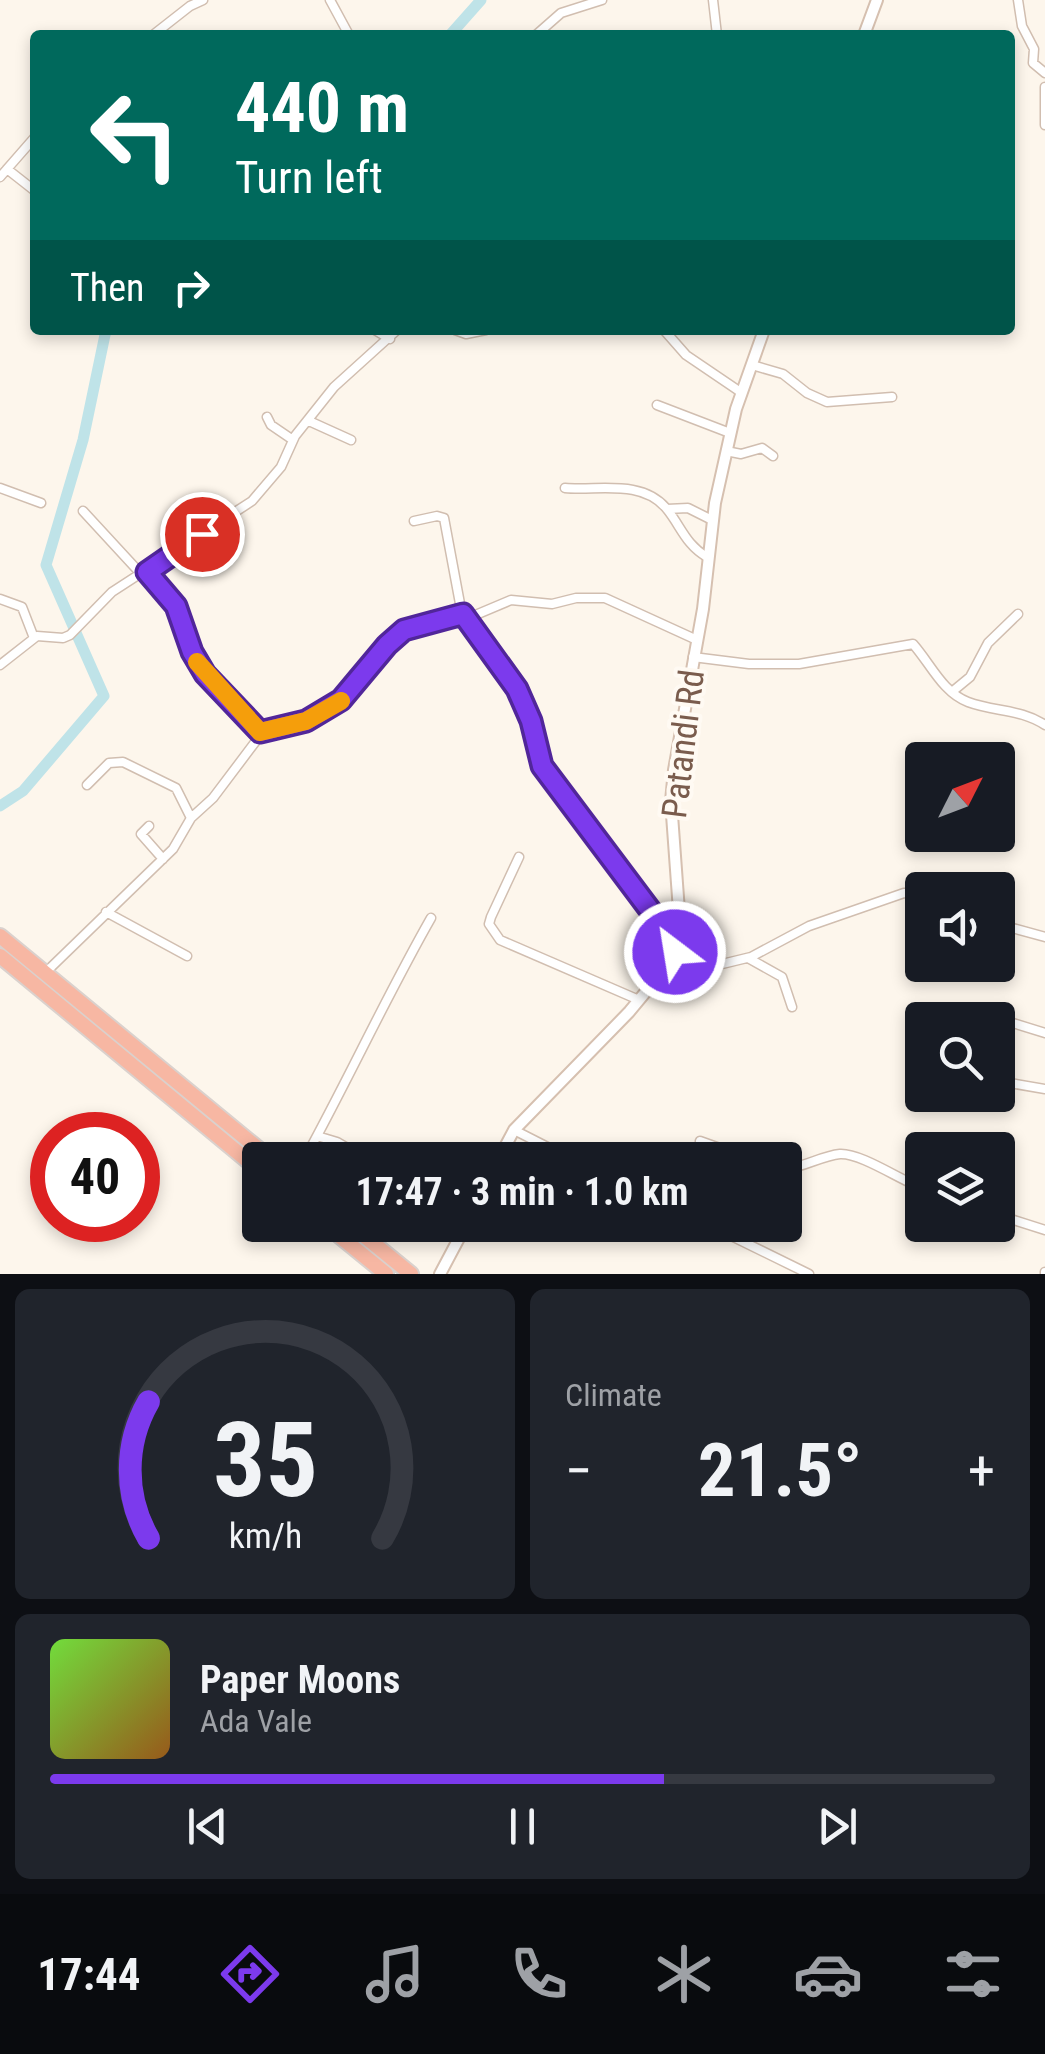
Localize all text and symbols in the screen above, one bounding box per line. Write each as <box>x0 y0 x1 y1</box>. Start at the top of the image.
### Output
text: 440 m <box>235 67 409 149</box>
icon: left <box>70 70 200 200</box>
text: Turn left <box>235 151 383 204</box>
icon: right <box>164 260 219 315</box>
text: Then <box>70 266 144 310</box>
pin <box>160 492 245 577</box>
icon: arrive <box>175 507 230 562</box>
street label: Patandi Rd <box>654 667 713 821</box>
north arrow <box>905 742 1015 852</box>
map controls <box>905 742 1015 1242</box>
button: sound <box>905 872 1015 982</box>
position arrow <box>623 900 727 1004</box>
button: search <box>905 1002 1015 1112</box>
speed limit sign: 40 <box>30 1112 160 1242</box>
button: layers <box>905 1132 1015 1242</box>
text: 17:47 · 3 min · 1.0 km <box>356 1170 688 1214</box>
text: Climate <box>565 1376 662 1414</box>
text: 35 <box>212 1400 318 1521</box>
text: 21.5° <box>698 1426 862 1514</box>
text: − <box>565 1439 593 1503</box>
text: + <box>968 1439 995 1503</box>
text: km/h <box>228 1515 302 1557</box>
text: Paper Moons <box>200 1658 400 1702</box>
text: Ada Vale <box>200 1702 312 1740</box>
icon: previous <box>180 1799 235 1854</box>
icon: pause <box>495 1799 550 1854</box>
icon: next <box>810 1799 865 1854</box>
icon: directions <box>215 1939 285 2009</box>
icon: music <box>360 1939 430 2009</box>
icon: phone <box>504 1939 574 2009</box>
icon: climate <box>649 1939 719 2009</box>
icon: car <box>793 1939 863 2009</box>
icon: filters <box>938 1939 1008 2009</box>
text: 17:44 <box>37 1948 141 2001</box>

